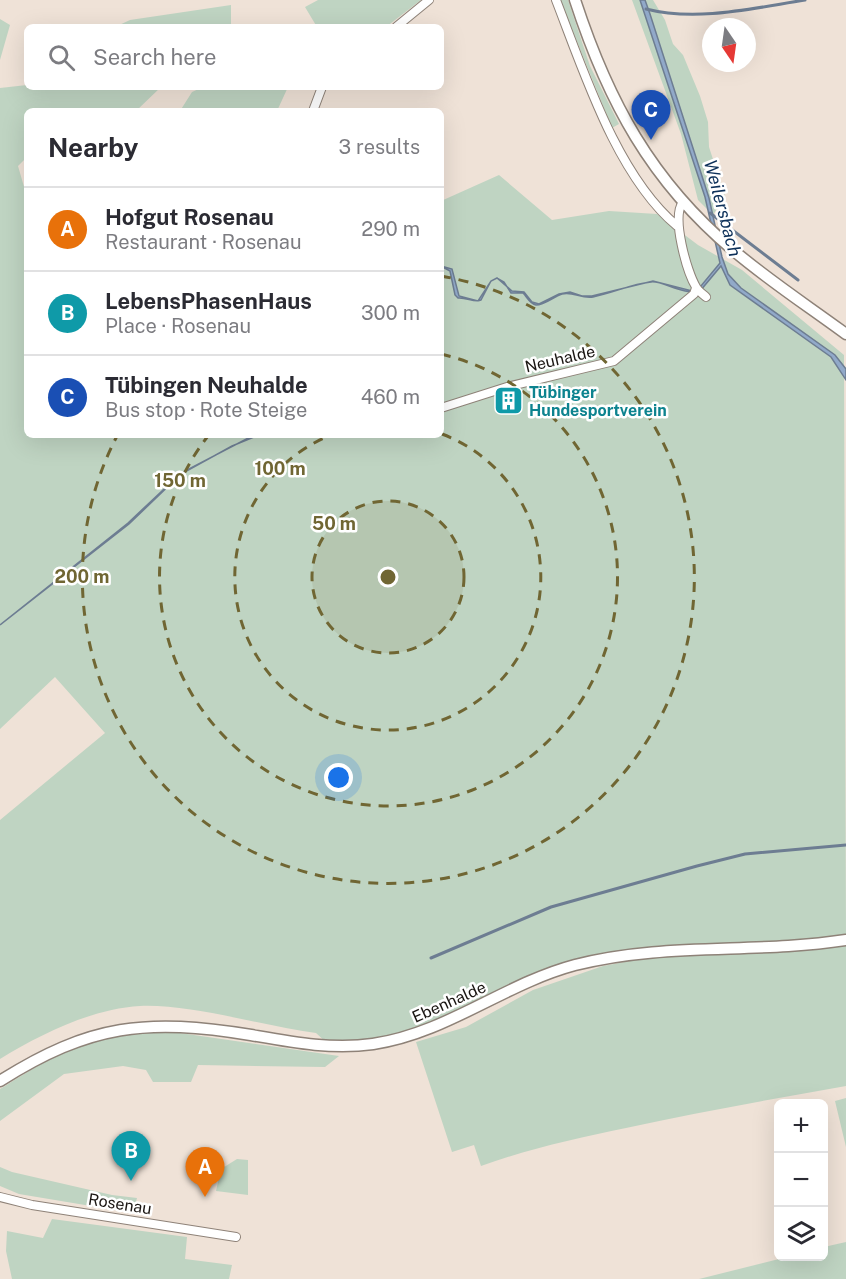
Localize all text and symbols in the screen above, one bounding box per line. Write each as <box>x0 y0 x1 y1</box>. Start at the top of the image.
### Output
north arrow <box>702 18 756 72</box>
search box <box>24 24 444 90</box>
icon: search <box>45 41 78 74</box>
text: Search here <box>93 44 217 70</box>
pin: C <box>632 90 670 140</box>
text: Nearby <box>48 132 138 163</box>
text: 3 results <box>339 135 420 159</box>
water label: Weilersbach <box>700 157 746 259</box>
text: Hofgut Rosenau <box>105 204 274 230</box>
text: A <box>60 217 75 241</box>
text: 290 m <box>361 217 420 241</box>
text: Restaurant · Rosenau <box>105 230 302 254</box>
text: LebensPhasenHaus <box>105 288 312 314</box>
text: B <box>61 301 74 325</box>
text: 300 m <box>361 301 420 325</box>
text: Place · Rosenau <box>105 314 251 338</box>
street label: Neuhalde <box>523 342 597 376</box>
text: Tübingen Neuhalde <box>105 372 308 398</box>
place label: Tübinger Hundesportverein <box>529 383 667 420</box>
text: C <box>60 385 75 409</box>
text: 460 m <box>361 385 420 409</box>
building icon: Tübinger Hundesportverein <box>492 385 524 417</box>
text: Bus stop · Rote Steige <box>105 398 307 422</box>
text: 100 m <box>254 458 306 479</box>
text: 150 m <box>154 470 206 491</box>
text: 50 m <box>312 513 356 534</box>
text: 200 m <box>55 566 109 587</box>
centre of rings <box>378 567 398 587</box>
your location <box>324 763 353 792</box>
street label: Ebenhalde <box>409 977 489 1027</box>
map controls <box>774 1099 828 1261</box>
button: + <box>774 1099 828 1153</box>
pin: B <box>112 1132 150 1181</box>
pin: A <box>186 1148 224 1197</box>
button: − <box>774 1153 828 1207</box>
street label: Rosenau <box>87 1190 153 1218</box>
button: layers <box>774 1207 828 1261</box>

